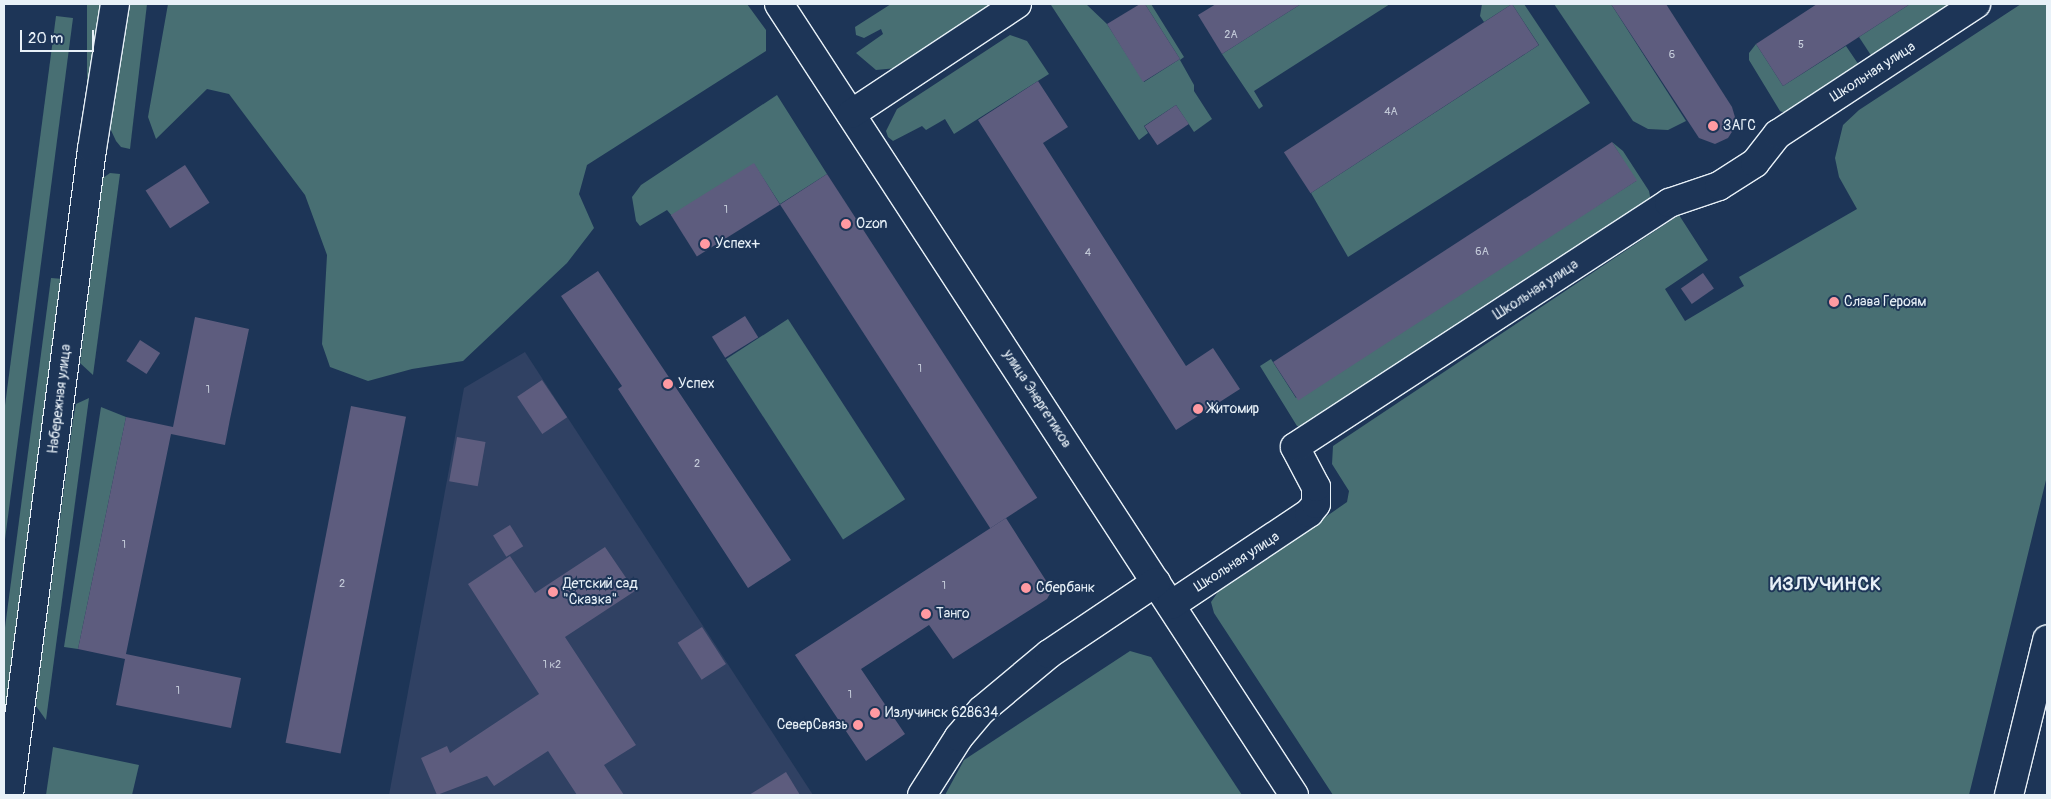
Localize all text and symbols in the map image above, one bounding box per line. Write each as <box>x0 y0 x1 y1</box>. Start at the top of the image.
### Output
scale bar <box>22 20 96 52</box>
house number: 2А <box>1224 28 1238 42</box>
text: 20 m <box>28 29 63 48</box>
house number: 5 <box>1798 38 1804 52</box>
street label: Школьная улица <box>1827 38 1919 106</box>
house number: 6 <box>1669 48 1675 62</box>
house number: 4А <box>1384 105 1398 119</box>
place label: ЗАГС <box>1723 118 1756 134</box>
marker: ЗАГС <box>1707 120 1719 132</box>
house number: 1 <box>724 203 728 217</box>
place label: Ozon <box>856 216 887 232</box>
marker: Ozon <box>840 218 852 230</box>
place label: Успех+ <box>715 236 759 252</box>
marker: Успех+ <box>699 238 711 250</box>
house number: 6А <box>1475 245 1489 259</box>
house number: 4 <box>1085 246 1091 260</box>
street label: Школьная улица <box>1490 256 1582 324</box>
place label: Слава Героям <box>1844 294 1926 310</box>
marker: Слава Героям <box>1828 296 1840 308</box>
street label: Набережная улица <box>45 343 75 455</box>
street label: улица Энергетиков <box>999 347 1075 451</box>
house number: 1 <box>918 362 922 376</box>
place label: Успех <box>678 376 715 392</box>
marker: Успех <box>662 378 674 390</box>
house number: 1 <box>206 383 210 397</box>
place label: Житомир <box>1208 401 1259 417</box>
marker: Житомир <box>1192 403 1204 415</box>
house number: 2 <box>694 457 700 471</box>
street label: Школьная улица <box>1191 528 1283 596</box>
house number: 1 <box>122 538 126 552</box>
district label: ИЗЛУЧИНСК <box>1769 574 1883 596</box>
place label: Детский сад "Сказка" <box>563 576 638 608</box>
house number: 2 <box>339 577 345 591</box>
house number: 1 <box>942 579 946 593</box>
place label: Сбербанк <box>1036 580 1095 596</box>
marker: Сбербанк <box>1020 582 1032 594</box>
marker: Детский сад "Сказка" <box>547 586 559 598</box>
place label: Танго <box>936 606 970 622</box>
marker: Танго <box>920 608 932 620</box>
house number: 1 к2 <box>543 658 561 672</box>
house number: 1 <box>176 684 180 698</box>
house number: 1 <box>848 688 852 702</box>
place label: Излучинск 628634 <box>885 705 998 721</box>
marker: Излучинск 628634 <box>869 707 881 719</box>
place label: СеверСвязь <box>777 717 848 733</box>
marker: СеверСвязь <box>852 719 864 731</box>

